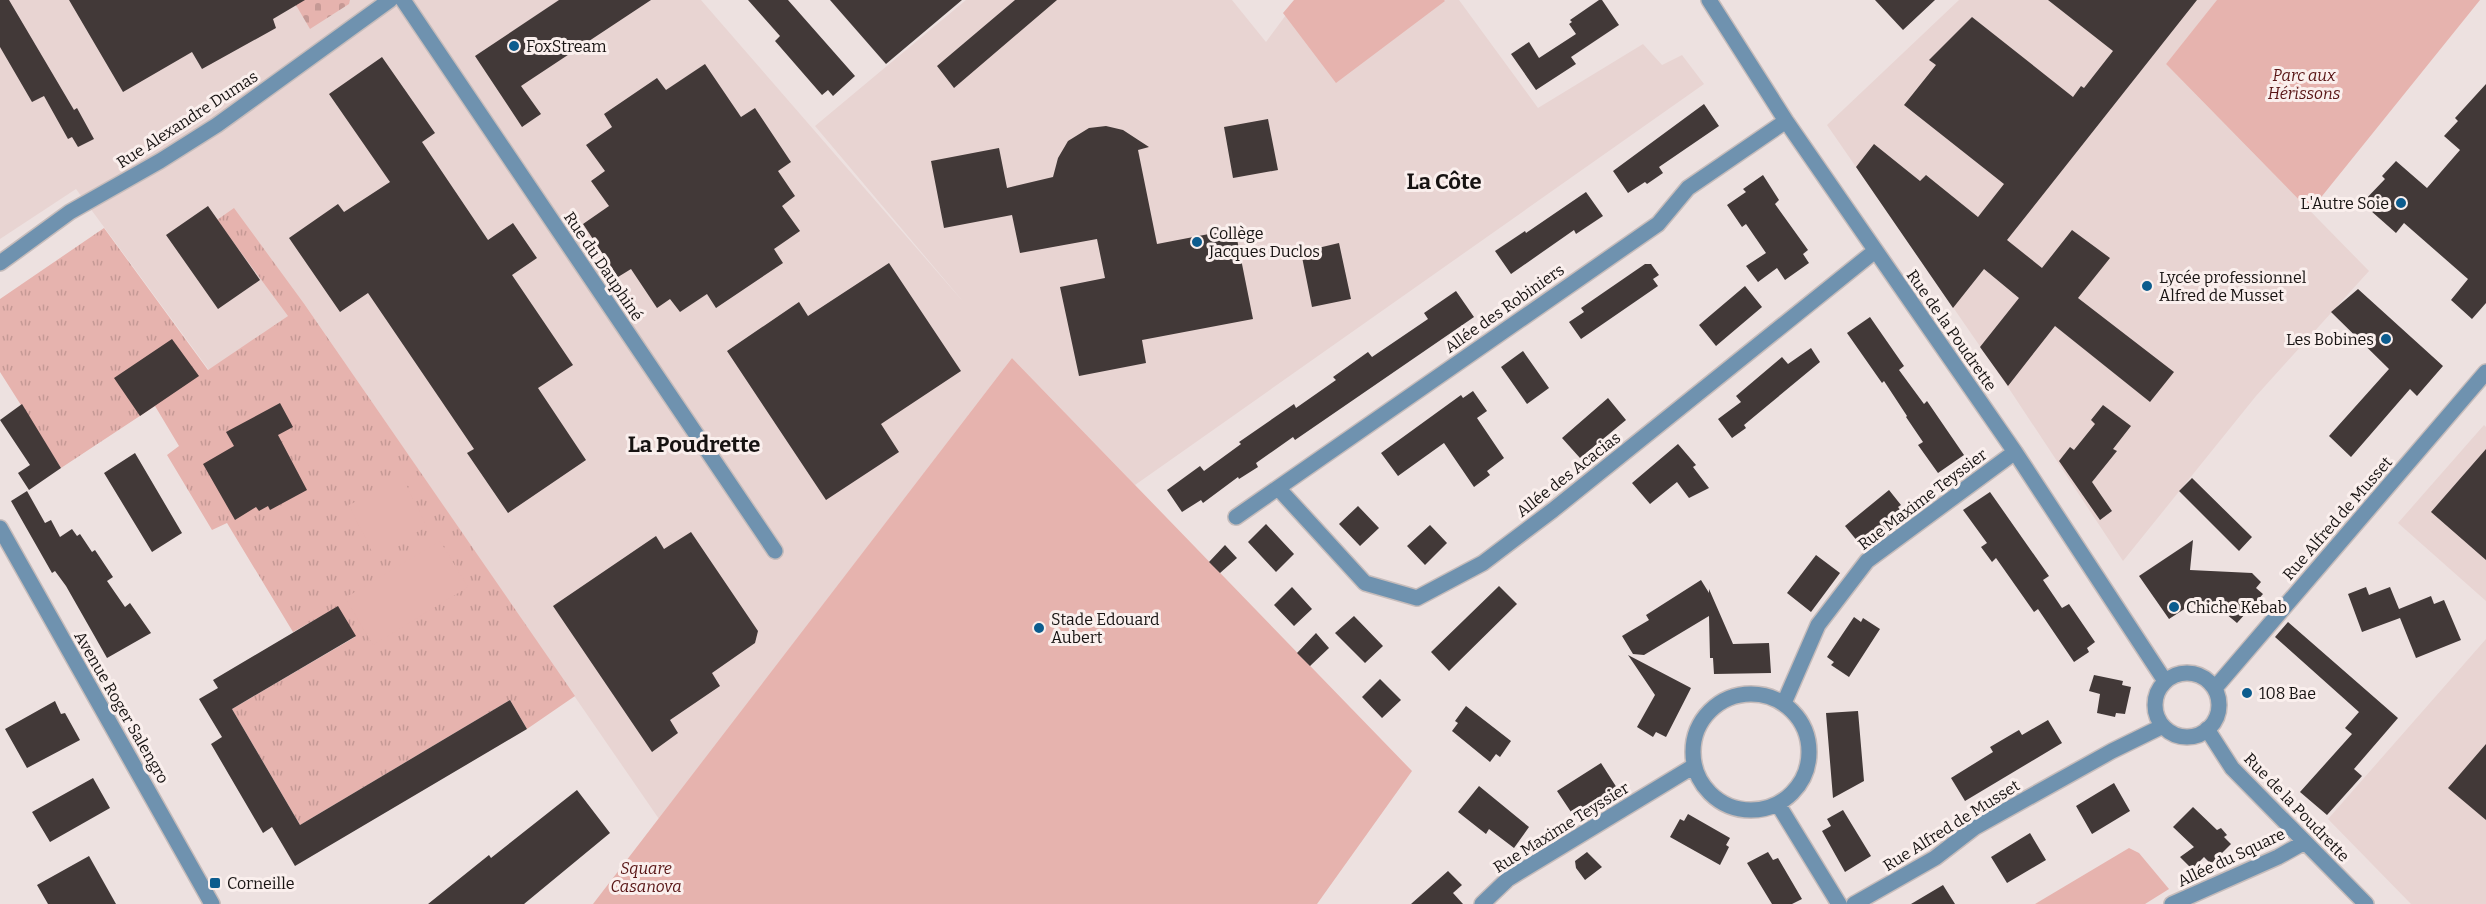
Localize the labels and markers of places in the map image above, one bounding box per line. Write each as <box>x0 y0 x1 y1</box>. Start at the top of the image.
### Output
place label: FoxStream <box>526 37 606 56</box>
marker: FoxStream <box>507 39 521 53</box>
place label: L'Autre Soie <box>2301 194 2389 213</box>
marker: L'Autre Soie <box>2394 196 2408 210</box>
place label: Collège Jacques Duclos <box>1208 224 1320 261</box>
marker: Collège Jacques Duclos <box>1190 235 1204 249</box>
place label: Lycée professionnel Alfred de Musset <box>2159 268 2307 305</box>
marker: Lycée professionnel Alfred de Musset <box>2140 279 2154 293</box>
place label: Les Bobines <box>2286 330 2374 349</box>
marker: Les Bobines <box>2379 332 2393 346</box>
place label: Chiche Kebab <box>2186 598 2287 617</box>
marker: Chiche Kebab <box>2167 600 2181 614</box>
place label: Stade Edouard Aubert <box>1051 610 1160 647</box>
marker: Stade Edouard Aubert <box>1032 621 1046 635</box>
place label: 108 Bae <box>2259 684 2316 703</box>
marker: 108 Bae <box>2240 686 2254 700</box>
place label: Corneille <box>227 874 295 893</box>
marker: Corneille <box>208 876 222 890</box>

